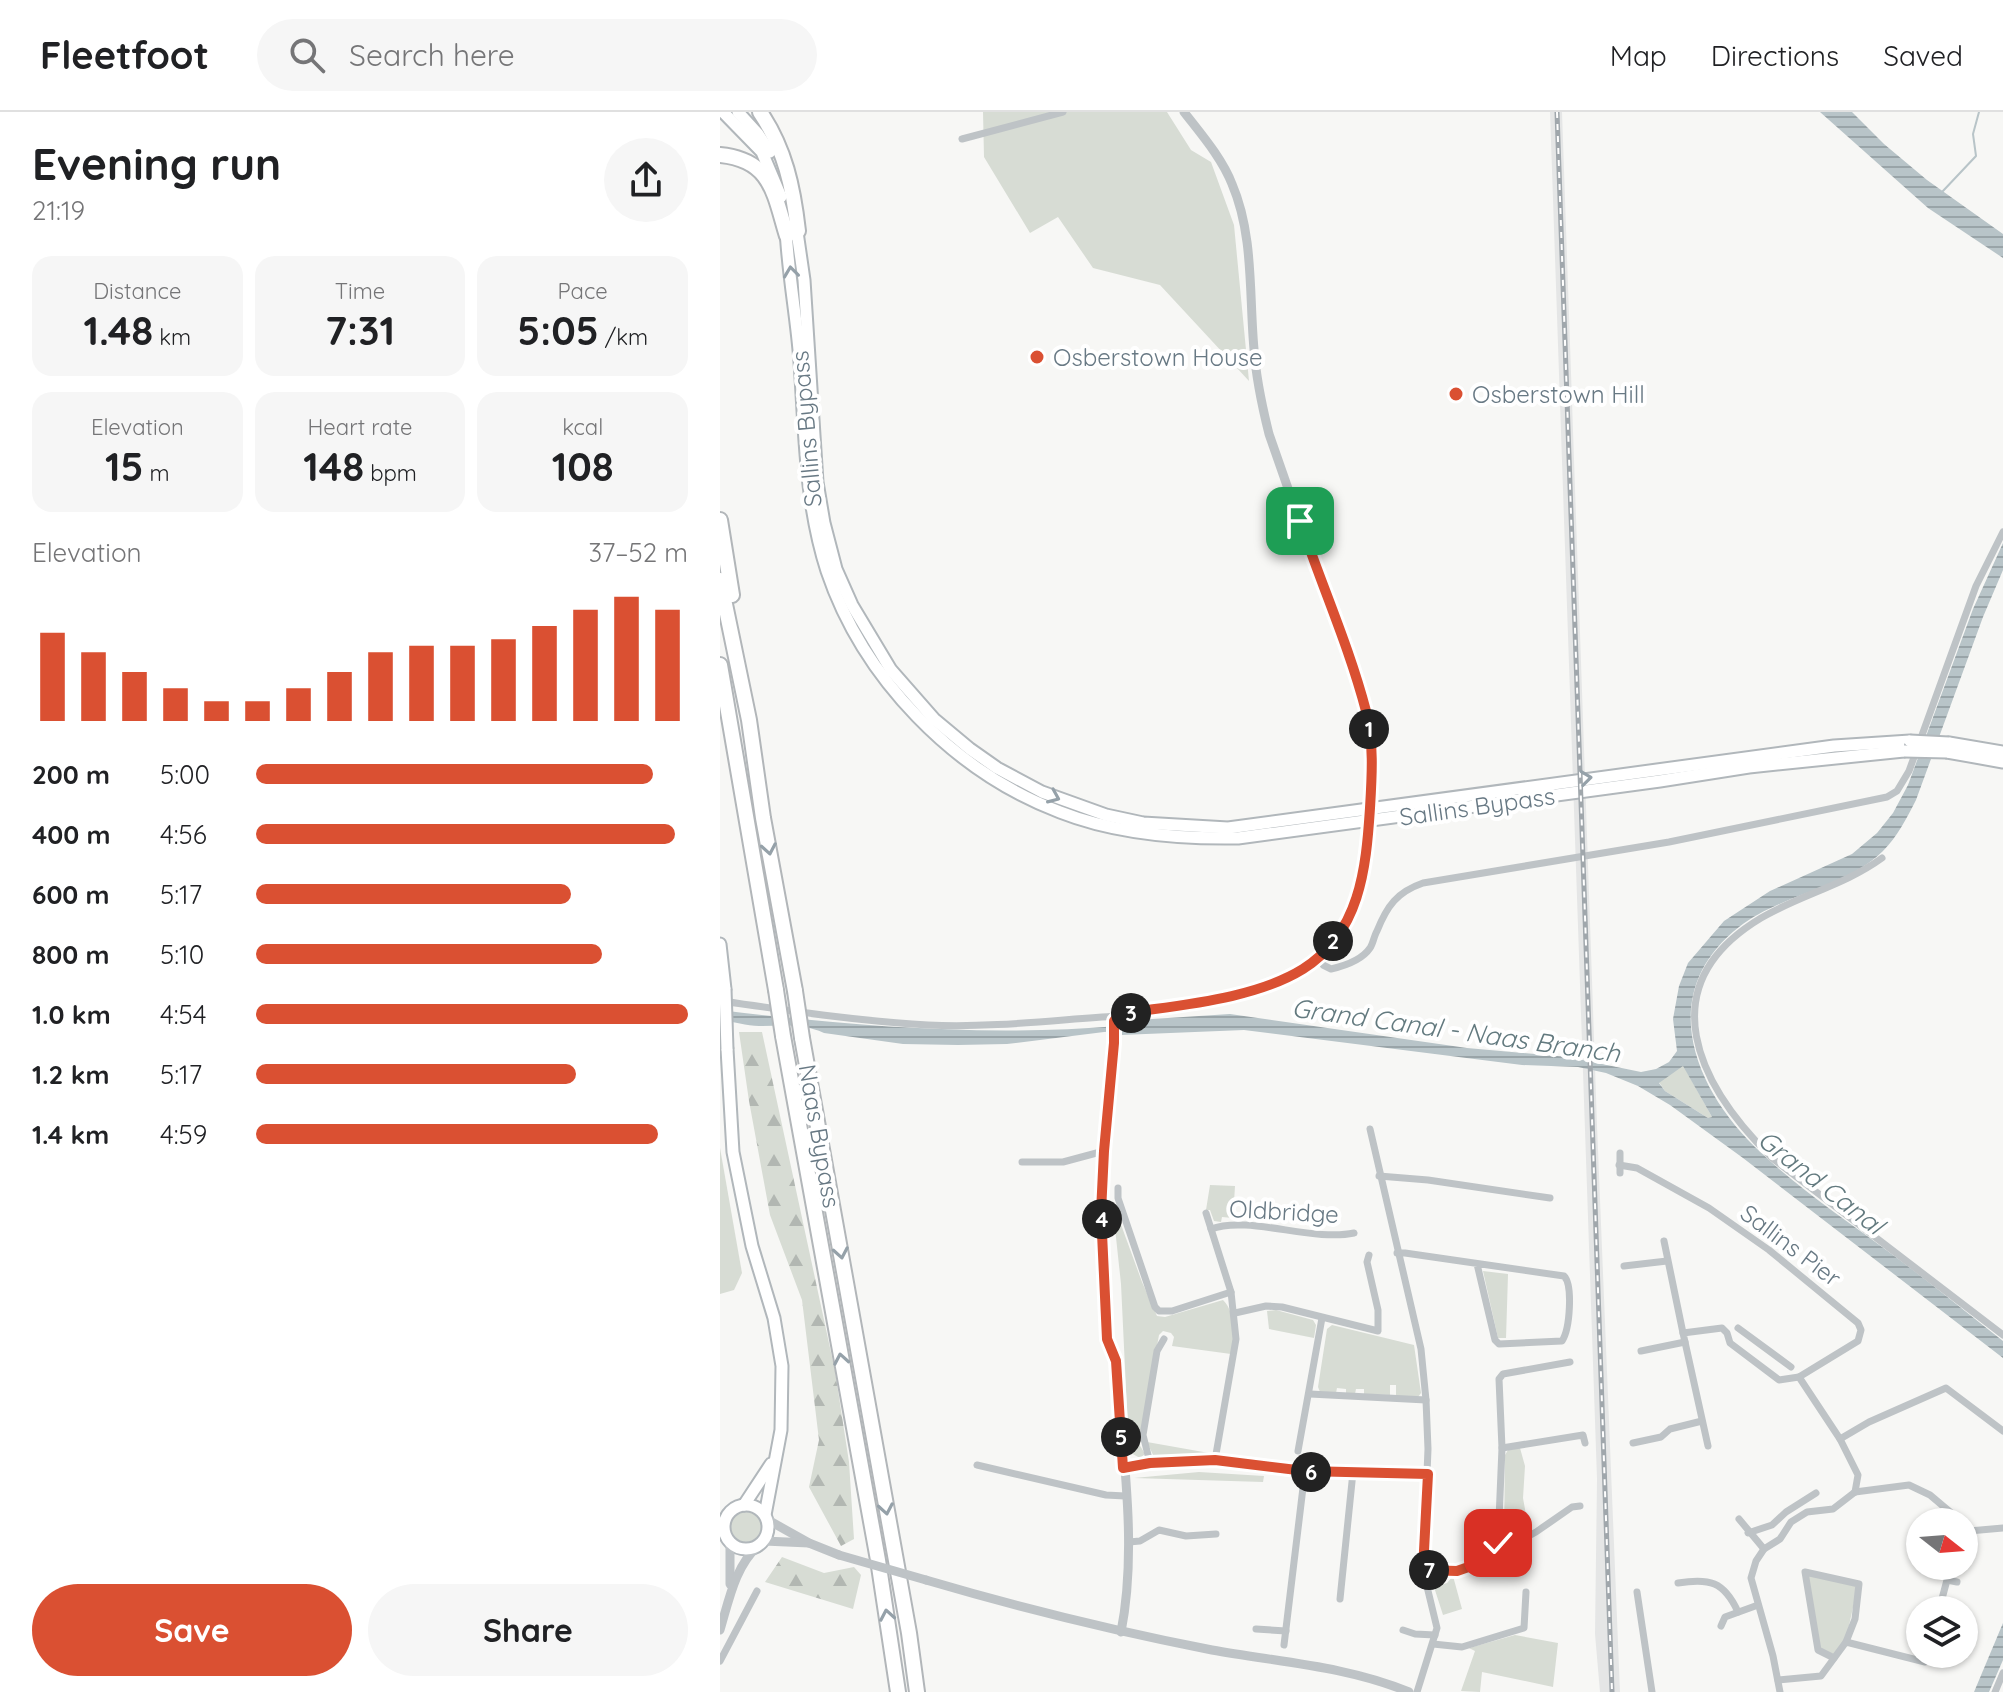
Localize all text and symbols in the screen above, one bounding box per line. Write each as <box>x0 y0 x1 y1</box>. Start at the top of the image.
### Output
search box <box>257 19 817 91</box>
text: Fleetfoot <box>40 31 209 79</box>
icon: search <box>285 33 329 77</box>
text: Search here <box>349 36 515 74</box>
text: Map <box>1610 38 1667 73</box>
text: Directions <box>1711 38 1839 73</box>
text: Saved <box>1883 38 1963 73</box>
text: Evening run <box>32 136 281 191</box>
button: share <box>604 138 688 222</box>
text: 21:19 <box>32 194 85 227</box>
one-way arrow <box>783 265 800 278</box>
text: Distance <box>93 277 181 305</box>
text: Time <box>335 277 385 305</box>
text: Pace <box>558 277 608 305</box>
text: 1.48 <box>84 305 153 355</box>
text: 7:31 <box>325 305 395 355</box>
text: 5:05 <box>517 305 599 355</box>
text: km <box>153 323 191 351</box>
text: /km <box>599 323 648 351</box>
place label: Osberstown House <box>1053 342 1262 372</box>
marker: Osberstown House <box>1028 348 1046 366</box>
street label: Sallins Bypass <box>784 350 828 508</box>
place label: Osberstown Hill <box>1472 379 1645 409</box>
marker: Osberstown Hill <box>1447 385 1465 403</box>
text: Elevation <box>91 413 184 441</box>
text: Heart rate <box>308 413 412 441</box>
text: kcal <box>562 413 603 441</box>
text: 15 <box>105 441 144 491</box>
text: 148 <box>303 441 364 491</box>
text: 108 <box>552 441 614 491</box>
text: m <box>144 459 170 487</box>
text: bpm <box>364 459 417 487</box>
pin <box>1266 487 1334 555</box>
icon: arrive <box>1278 499 1322 543</box>
text: Elevation <box>32 536 142 569</box>
text: 37–52 m <box>588 536 688 569</box>
pin: 1 <box>1349 709 1389 749</box>
text: 1 <box>1365 715 1373 743</box>
text: 200 m <box>32 758 110 791</box>
text: 5:00 <box>160 758 210 791</box>
one-way arrow <box>1580 770 1593 787</box>
street label: Sallins Bypass <box>1397 780 1557 832</box>
one-way arrow <box>1046 788 1060 804</box>
text: 400 m <box>32 818 110 851</box>
text: 4:56 <box>160 818 207 851</box>
one-way arrow <box>759 842 776 856</box>
text: 600 m <box>32 878 110 911</box>
text: 5:17 <box>160 878 202 911</box>
pin: 2 <box>1313 921 1353 961</box>
text: 2 <box>1327 927 1339 955</box>
text: 800 m <box>32 938 109 971</box>
text: 5:10 <box>160 938 204 971</box>
water label: Grand Canal - Naas Branch <box>1290 991 1623 1070</box>
pin: 3 <box>1111 993 1151 1033</box>
text: 1.0 km <box>32 998 111 1031</box>
text: 4:54 <box>160 998 206 1031</box>
text: 3 <box>1125 999 1137 1027</box>
text: 1.2 km <box>32 1058 109 1091</box>
text: 5:17 <box>160 1058 202 1091</box>
street label: Naas Bypass <box>793 1062 847 1210</box>
text: 1.4 km <box>32 1118 109 1151</box>
text: 4:59 <box>160 1118 207 1151</box>
water label: Grand Canal <box>1751 1123 1893 1243</box>
street label: Oldbridge <box>1228 1193 1340 1229</box>
street label: Sallins Pier <box>1735 1197 1847 1293</box>
pin: 4 <box>1082 1199 1122 1239</box>
text: 4 <box>1096 1205 1108 1233</box>
one-way arrow <box>831 1246 848 1260</box>
one-way arrow <box>834 1352 851 1366</box>
pin: 5 <box>1101 1417 1141 1457</box>
text: 5 <box>1115 1423 1127 1451</box>
pin: 6 <box>1291 1452 1331 1492</box>
text: 6 <box>1305 1458 1317 1486</box>
one-way arrow <box>877 1502 894 1516</box>
north arrow <box>1906 1508 1978 1580</box>
map controls <box>1906 1508 1978 1668</box>
pin <box>1464 1509 1532 1577</box>
icon: check <box>1476 1521 1520 1565</box>
pin: 7 <box>1409 1550 1449 1590</box>
text: 7 <box>1423 1556 1435 1584</box>
button: Save <box>32 1584 352 1676</box>
button: Share <box>368 1584 688 1676</box>
button: layers <box>1906 1596 1978 1668</box>
one-way arrow <box>879 1608 896 1622</box>

